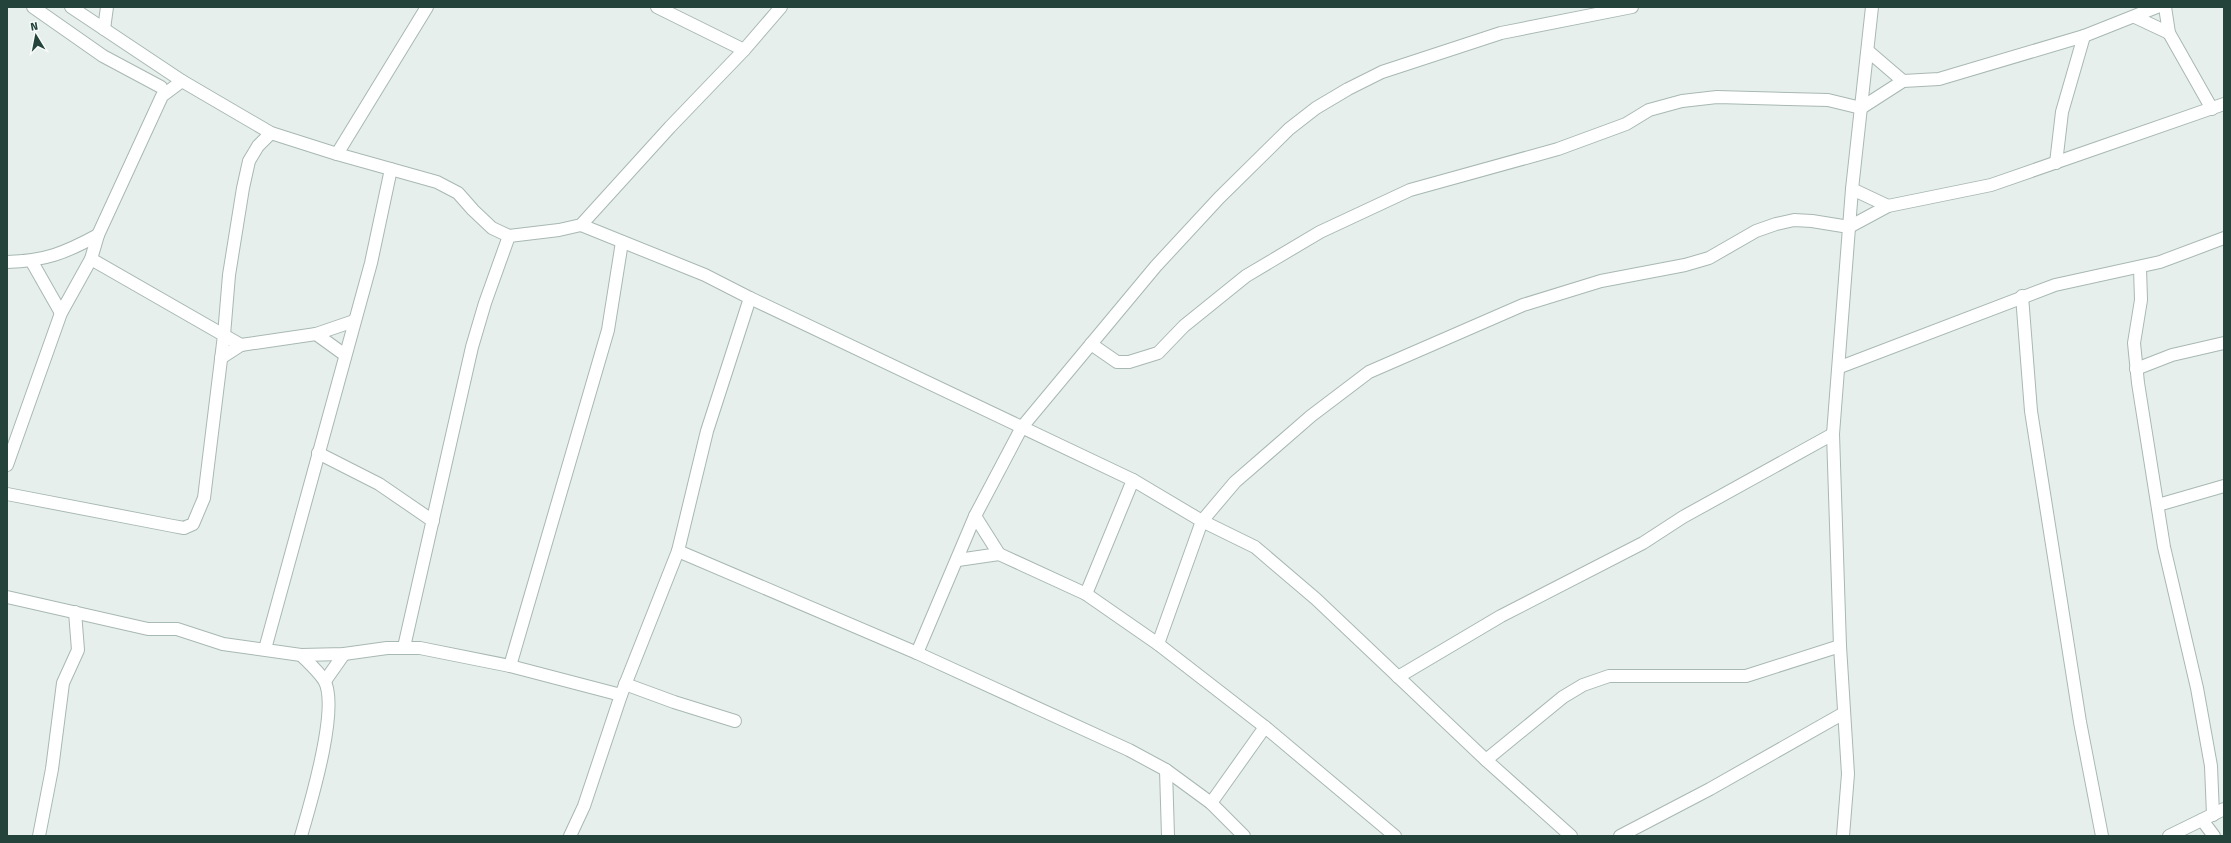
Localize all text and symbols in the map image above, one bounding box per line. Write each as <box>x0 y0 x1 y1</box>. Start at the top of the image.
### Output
north arrow <box>16 16 56 56</box>
text: N <box>30 20 39 34</box>

